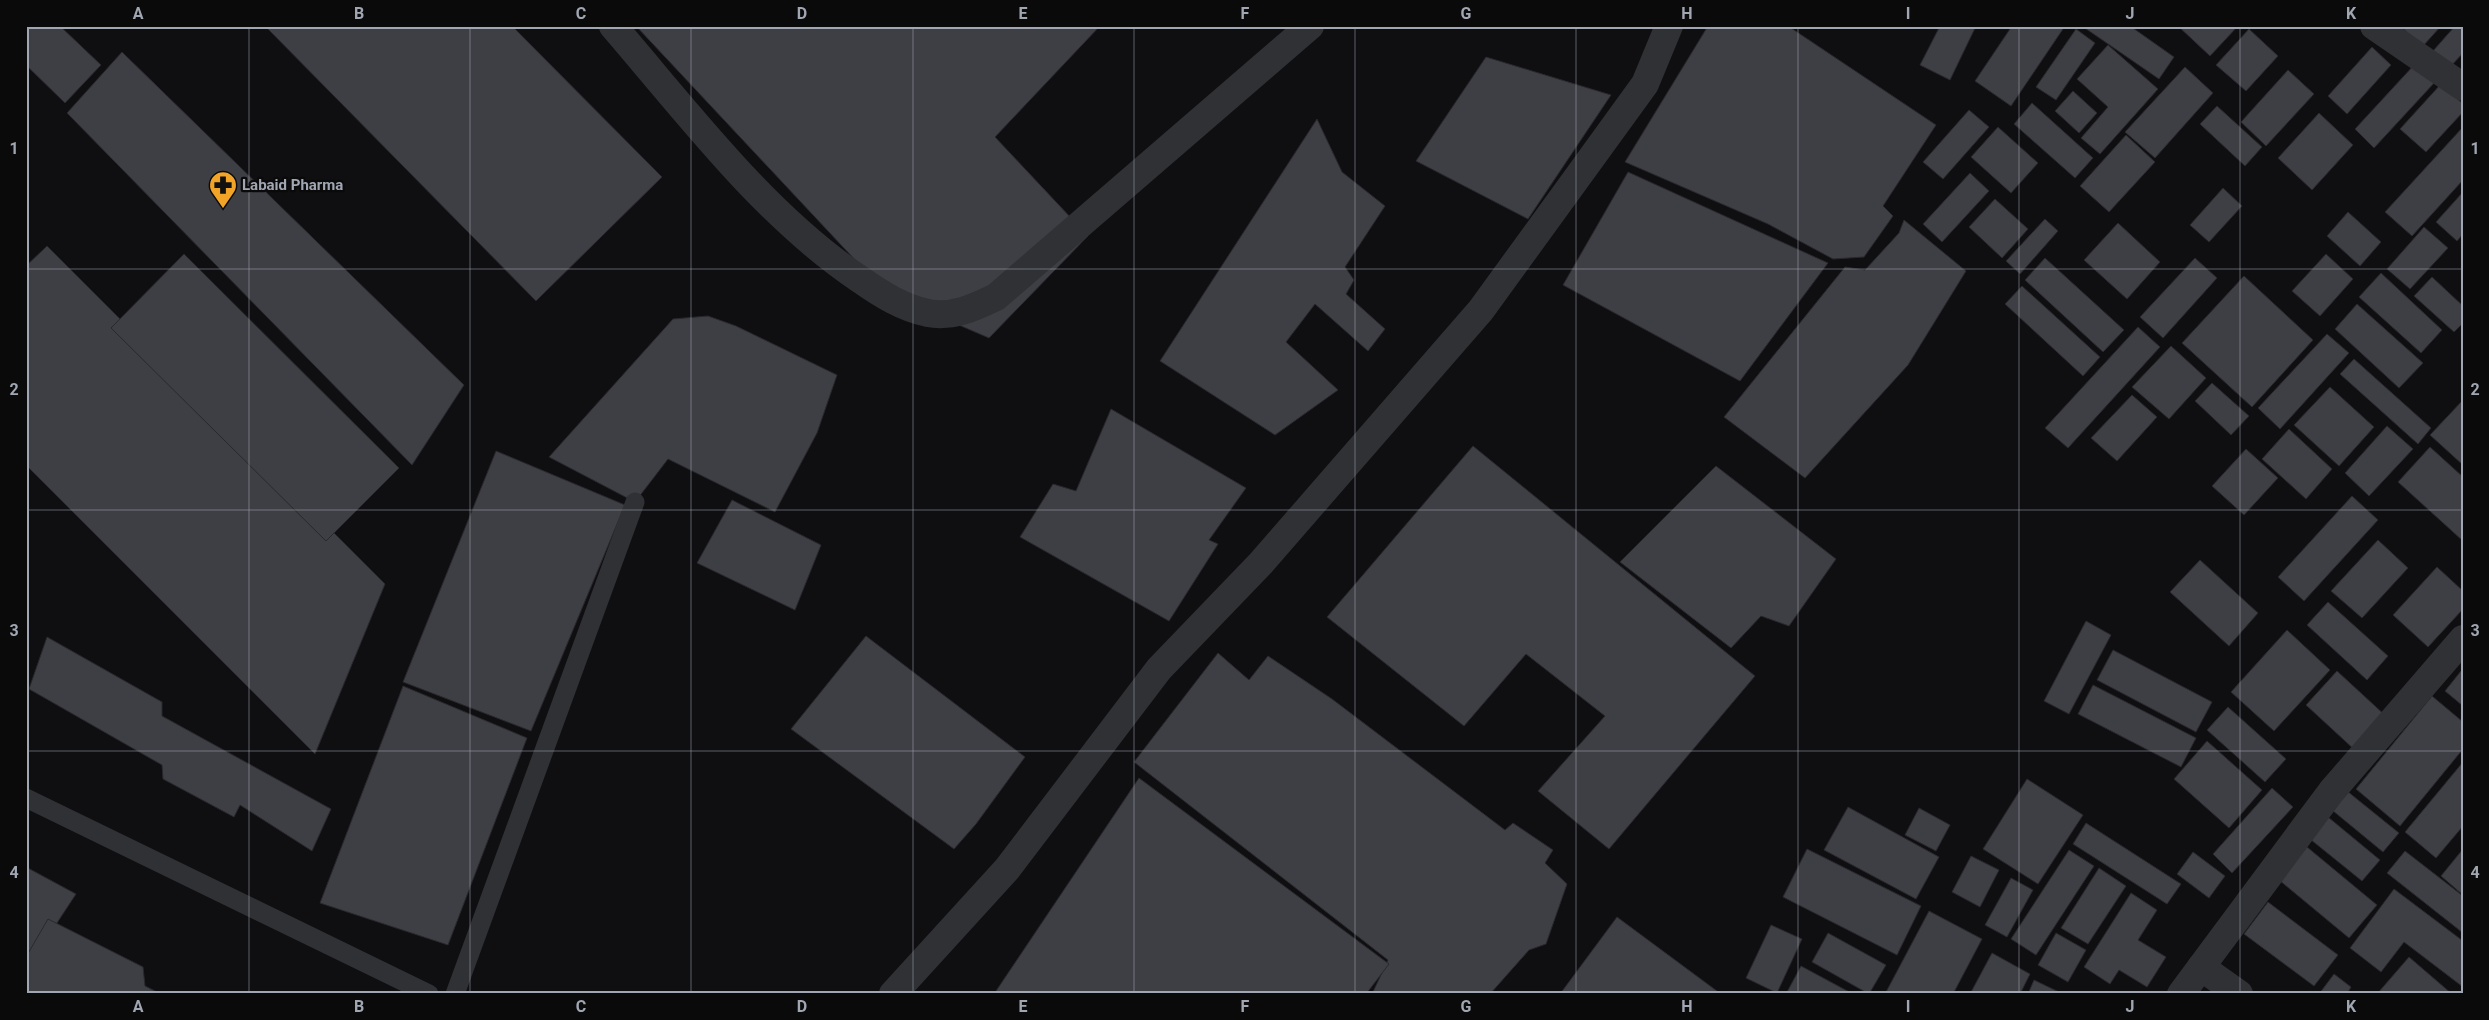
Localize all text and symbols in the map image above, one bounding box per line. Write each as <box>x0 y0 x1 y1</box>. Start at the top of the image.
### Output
text: A <box>133 4 144 23</box>
text: B <box>354 4 364 23</box>
text: C <box>576 4 586 23</box>
text: D <box>797 4 807 23</box>
text: E <box>1019 4 1028 23</box>
text: F <box>1241 4 1250 23</box>
text: G <box>1461 4 1472 23</box>
text: H <box>1681 4 1693 23</box>
text: I <box>1906 4 1910 23</box>
text: J <box>2126 4 2134 23</box>
text: K <box>2346 4 2357 23</box>
text: 1 <box>9 139 19 158</box>
text: 1 <box>2470 139 2480 158</box>
pharmacy icon: Labaid Pharma <box>208 170 238 209</box>
place label: Labaid Pharma <box>242 176 343 194</box>
text: 2 <box>9 380 19 399</box>
text: 2 <box>2470 380 2480 399</box>
text: 3 <box>9 621 19 640</box>
text: 3 <box>2470 621 2480 640</box>
text: 4 <box>9 863 19 882</box>
text: 4 <box>2470 863 2480 882</box>
text: A <box>133 997 144 1016</box>
text: B <box>354 997 364 1016</box>
text: C <box>576 997 586 1016</box>
text: D <box>797 997 807 1016</box>
text: E <box>1019 997 1028 1016</box>
text: F <box>1241 997 1250 1016</box>
text: G <box>1461 997 1472 1016</box>
text: H <box>1681 997 1693 1016</box>
text: I <box>1906 997 1910 1016</box>
text: J <box>2126 997 2134 1016</box>
text: K <box>2346 997 2357 1016</box>

